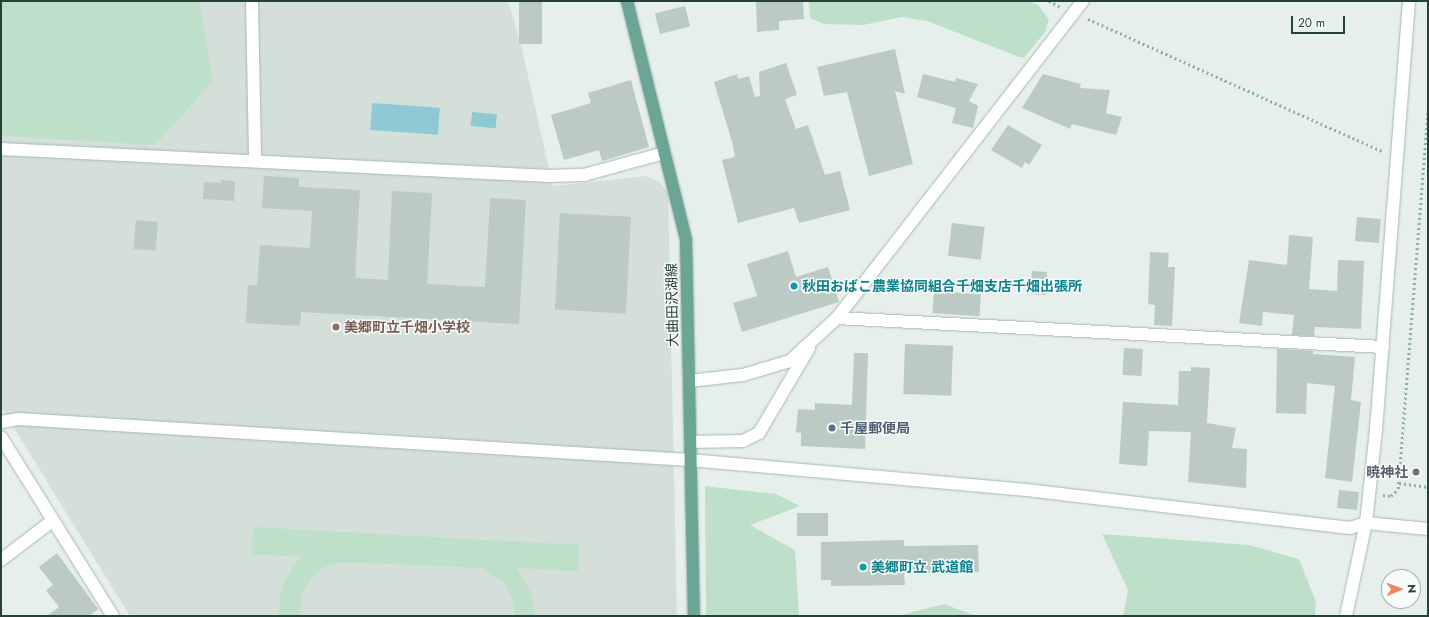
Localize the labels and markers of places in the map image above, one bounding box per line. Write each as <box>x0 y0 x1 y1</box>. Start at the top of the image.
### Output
place label: 秋田おばこ農業協同組合千畑支店千畑出張所 <box>802 278 1082 294</box>
marker: 秋田おばこ農業協同組合千畑支店千畑出張所 <box>789 281 799 291</box>
place label: 美郷町立千畑小学校 <box>344 319 470 335</box>
marker: 美郷町立千畑小学校 <box>331 322 341 332</box>
place label: 千屋郵便局 <box>840 420 910 436</box>
marker: 千屋郵便局 <box>827 423 837 433</box>
place label: 暁神社 <box>1366 464 1408 480</box>
marker: 暁神社 <box>1411 467 1421 477</box>
place label: 美郷町立 武道館 <box>871 559 973 575</box>
marker: 美郷町立 武道館 <box>858 562 868 572</box>

